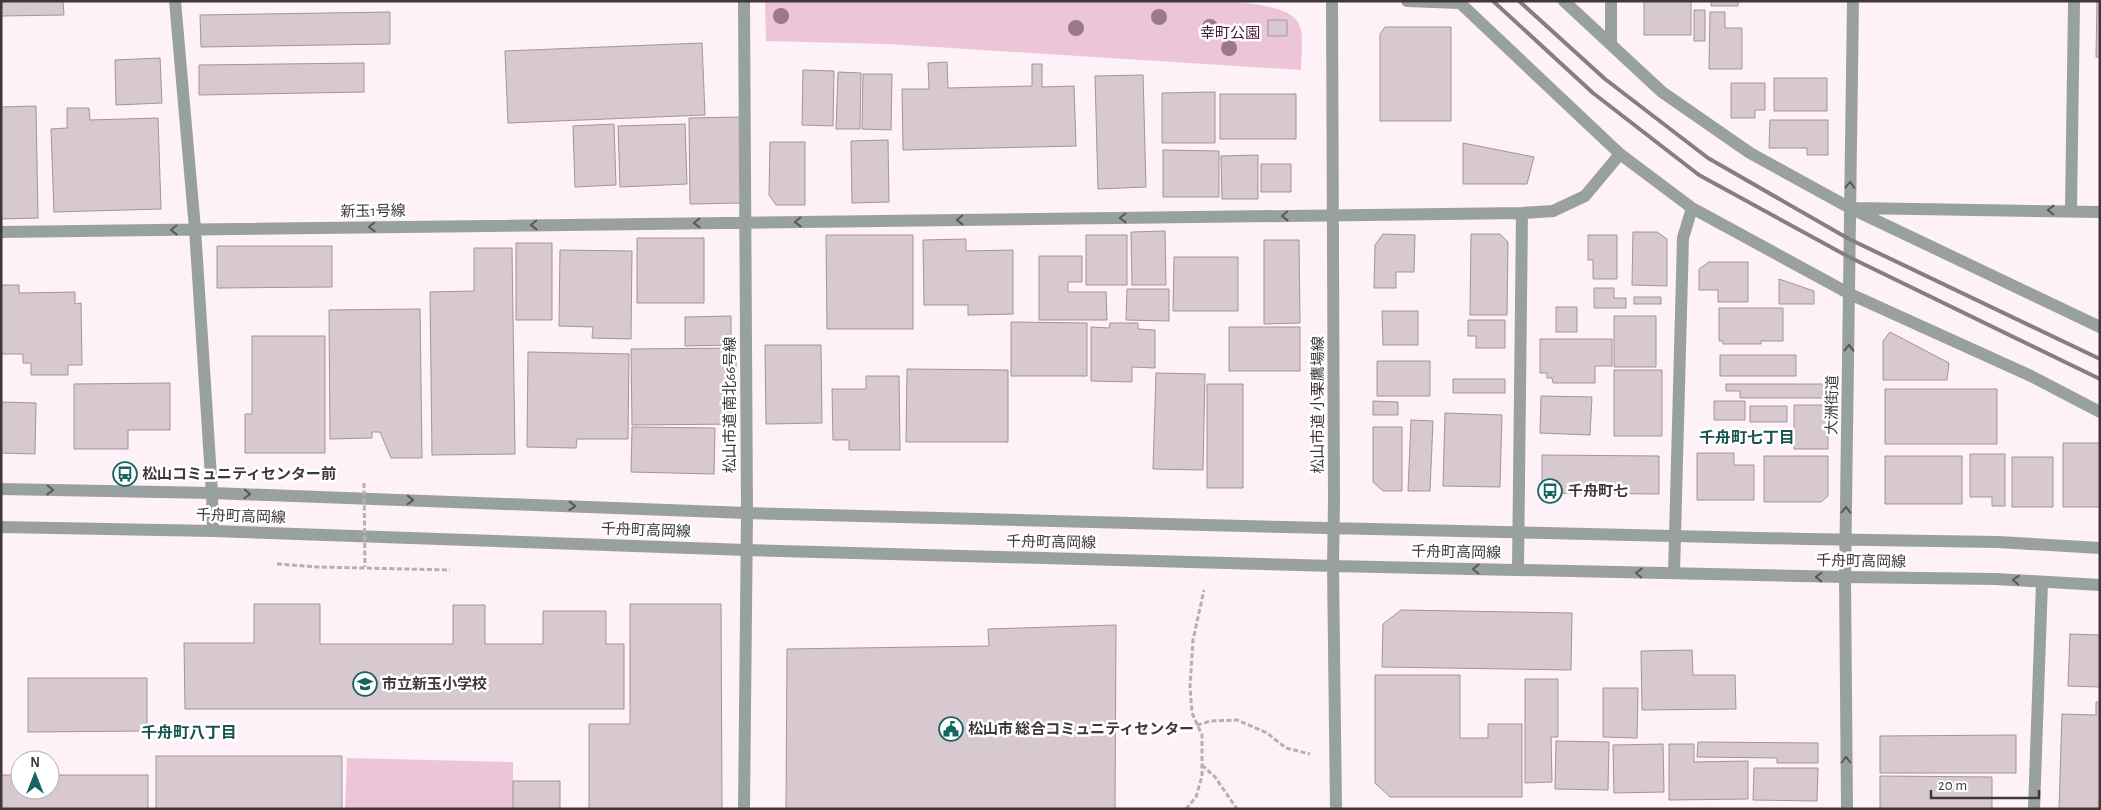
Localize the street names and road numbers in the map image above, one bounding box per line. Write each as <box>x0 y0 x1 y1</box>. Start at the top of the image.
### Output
street label: 新玉1号線 <box>340 202 406 220</box>
street label: 松山市道 小栗鷹場線 <box>1310 336 1326 474</box>
street label: 松山市道 南北66号線 <box>721 337 738 473</box>
street label: 大洲街道 <box>1822 375 1841 435</box>
street label: 千舟町高岡線 <box>196 506 286 526</box>
street label: 千舟町高岡線 <box>601 520 691 540</box>
street label: 千舟町高岡線 <box>1006 533 1096 551</box>
street label: 千舟町高岡線 <box>1411 543 1501 561</box>
street label: 千舟町高岡線 <box>1816 552 1906 570</box>

